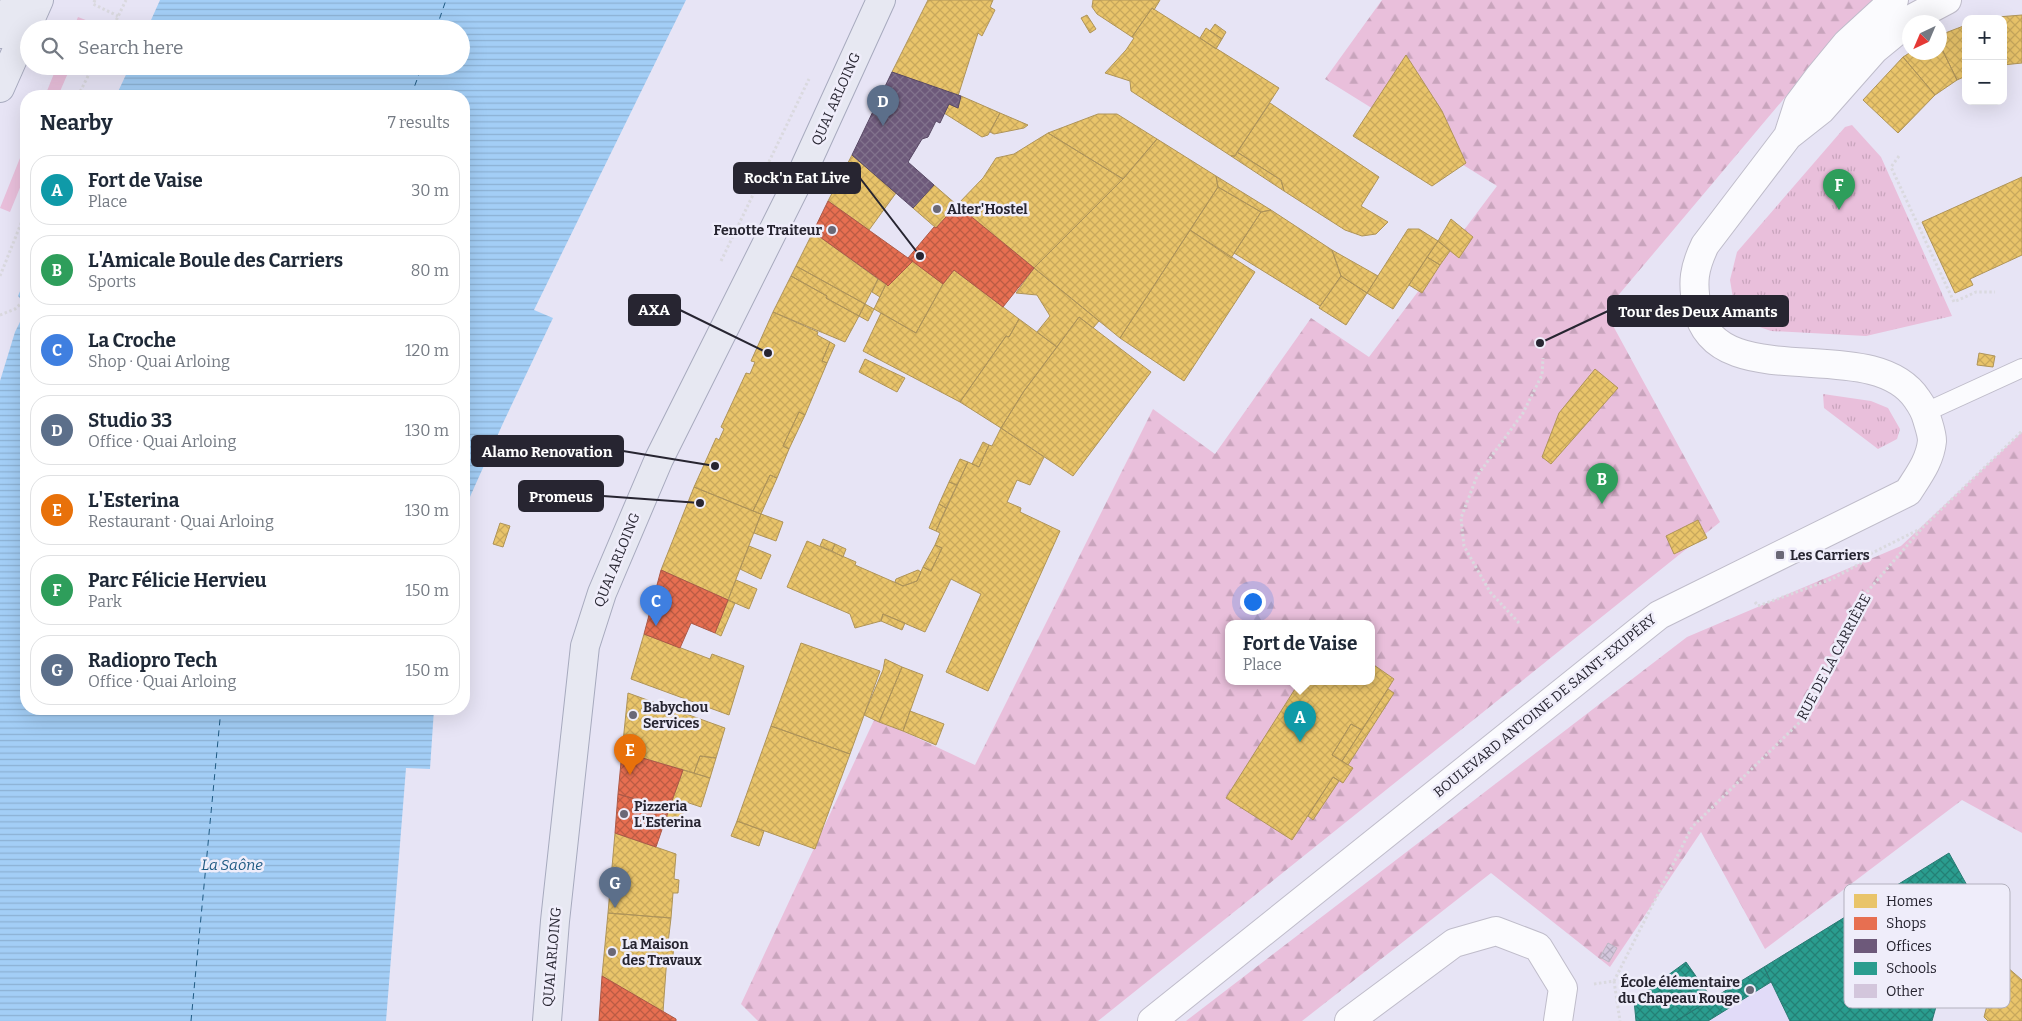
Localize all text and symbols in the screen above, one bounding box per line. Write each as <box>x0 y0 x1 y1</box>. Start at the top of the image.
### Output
north arrow <box>1902 15 1947 60</box>
map controls <box>1962 15 2007 105</box>
button: + <box>1962 15 2007 60</box>
search box <box>20 20 470 75</box>
icon: search <box>38 34 66 62</box>
text: Search here <box>78 36 183 59</box>
street label: QUAI ARLOING <box>808 50 864 148</box>
button: − <box>1962 60 2007 105</box>
pin: D <box>867 85 899 126</box>
text: Nearby <box>40 110 113 136</box>
text: 7 results <box>388 113 450 132</box>
callout: Rock'n Eat Live <box>734 163 860 193</box>
text: Fort de Vaise <box>88 169 203 192</box>
text: Rock'n Eat Live <box>744 169 850 187</box>
pin: F <box>1823 169 1855 210</box>
text: A <box>51 181 63 200</box>
text: 30 m <box>411 181 449 200</box>
text: Place <box>88 192 127 211</box>
place label: Alter'Hostel <box>947 201 1028 218</box>
marker: Alter'Hostel <box>931 203 943 215</box>
place label: Fenotte Traiteur <box>714 222 822 239</box>
marker: Fenotte Traiteur <box>826 224 838 236</box>
text: L'Amicale Boule des Carriers <box>88 249 343 272</box>
text: B <box>52 261 62 280</box>
text: 80 m <box>411 261 449 280</box>
text: Sports <box>88 272 136 291</box>
callout: AXA <box>629 295 680 325</box>
callout: Tour des Deux Amants <box>1608 296 1788 326</box>
text: AXA <box>638 301 670 319</box>
text: Tour des Deux Amants <box>1618 303 1778 321</box>
text: La Croche <box>88 329 176 352</box>
text: C <box>52 341 62 360</box>
text: 120 m <box>405 341 449 360</box>
text: Shop · Quai Arloing <box>88 352 230 371</box>
text: Studio 33 <box>88 409 172 432</box>
text: D <box>51 421 63 440</box>
text: 130 m <box>405 421 449 440</box>
text: Office · Quai Arloing <box>88 432 236 451</box>
callout: Alamo Renovation <box>472 436 623 466</box>
text: Alamo Renovation <box>482 443 613 461</box>
pin: B <box>1586 463 1618 504</box>
callout: Promeus <box>519 481 603 511</box>
text: Promeus <box>529 488 593 506</box>
text: L'Esterina <box>88 489 179 512</box>
text: E <box>52 501 62 520</box>
text: 130 m <box>405 501 449 520</box>
street label: QUAI ARLOING <box>590 510 644 610</box>
text: Restaurant · Quai Arloing <box>88 512 274 531</box>
place label: Les Carriers <box>1790 547 1870 564</box>
marker: Les Carriers <box>1774 549 1786 561</box>
text: Parc Félicie Hervieu <box>88 569 267 592</box>
text: F <box>53 581 62 600</box>
text: 150 m <box>405 581 449 600</box>
pin: C <box>640 585 672 626</box>
your location <box>1240 589 1266 615</box>
street label: RUE DE LA CARRIÈRE <box>1793 590 1875 723</box>
text: Park <box>88 592 122 611</box>
street label: BOULEVARD ANTOINE DE SAINT-EXUPÉRY <box>1430 610 1660 801</box>
popup <box>1225 620 1375 685</box>
text: Fort de Vaise <box>1243 632 1357 655</box>
text: Radiopro Tech <box>88 649 217 672</box>
text: Place <box>1243 655 1282 674</box>
text: G <box>51 661 63 680</box>
text: 150 m <box>405 661 449 680</box>
text: Office · Quai Arloing <box>88 672 236 691</box>
place label: Babychou Services <box>643 699 708 732</box>
pin: A <box>1284 701 1316 742</box>
marker: Babychou Services <box>627 709 639 721</box>
pin: E <box>614 734 646 775</box>
place label: Pizzeria L'Esterina <box>634 798 702 831</box>
marker: Pizzeria L'Esterina <box>618 808 630 820</box>
water label: La Saône <box>201 856 263 874</box>
pin: G <box>599 867 631 908</box>
legend <box>1844 884 2010 1008</box>
text: Homes <box>1886 893 1933 910</box>
street label: QUAI ARLOING <box>539 906 565 1008</box>
text: Shops <box>1886 915 1926 932</box>
place label: La Maison des Travaux <box>622 936 702 969</box>
text: Offices <box>1886 938 1932 955</box>
marker: La Maison des Travaux <box>606 946 618 958</box>
text: Schools <box>1886 960 1937 977</box>
place label: École élémentaire du Chapeau Rouge <box>1618 973 1740 1007</box>
text: Other <box>1886 983 1924 1000</box>
marker: École élémentaire du Chapeau Rouge <box>1744 984 1756 996</box>

